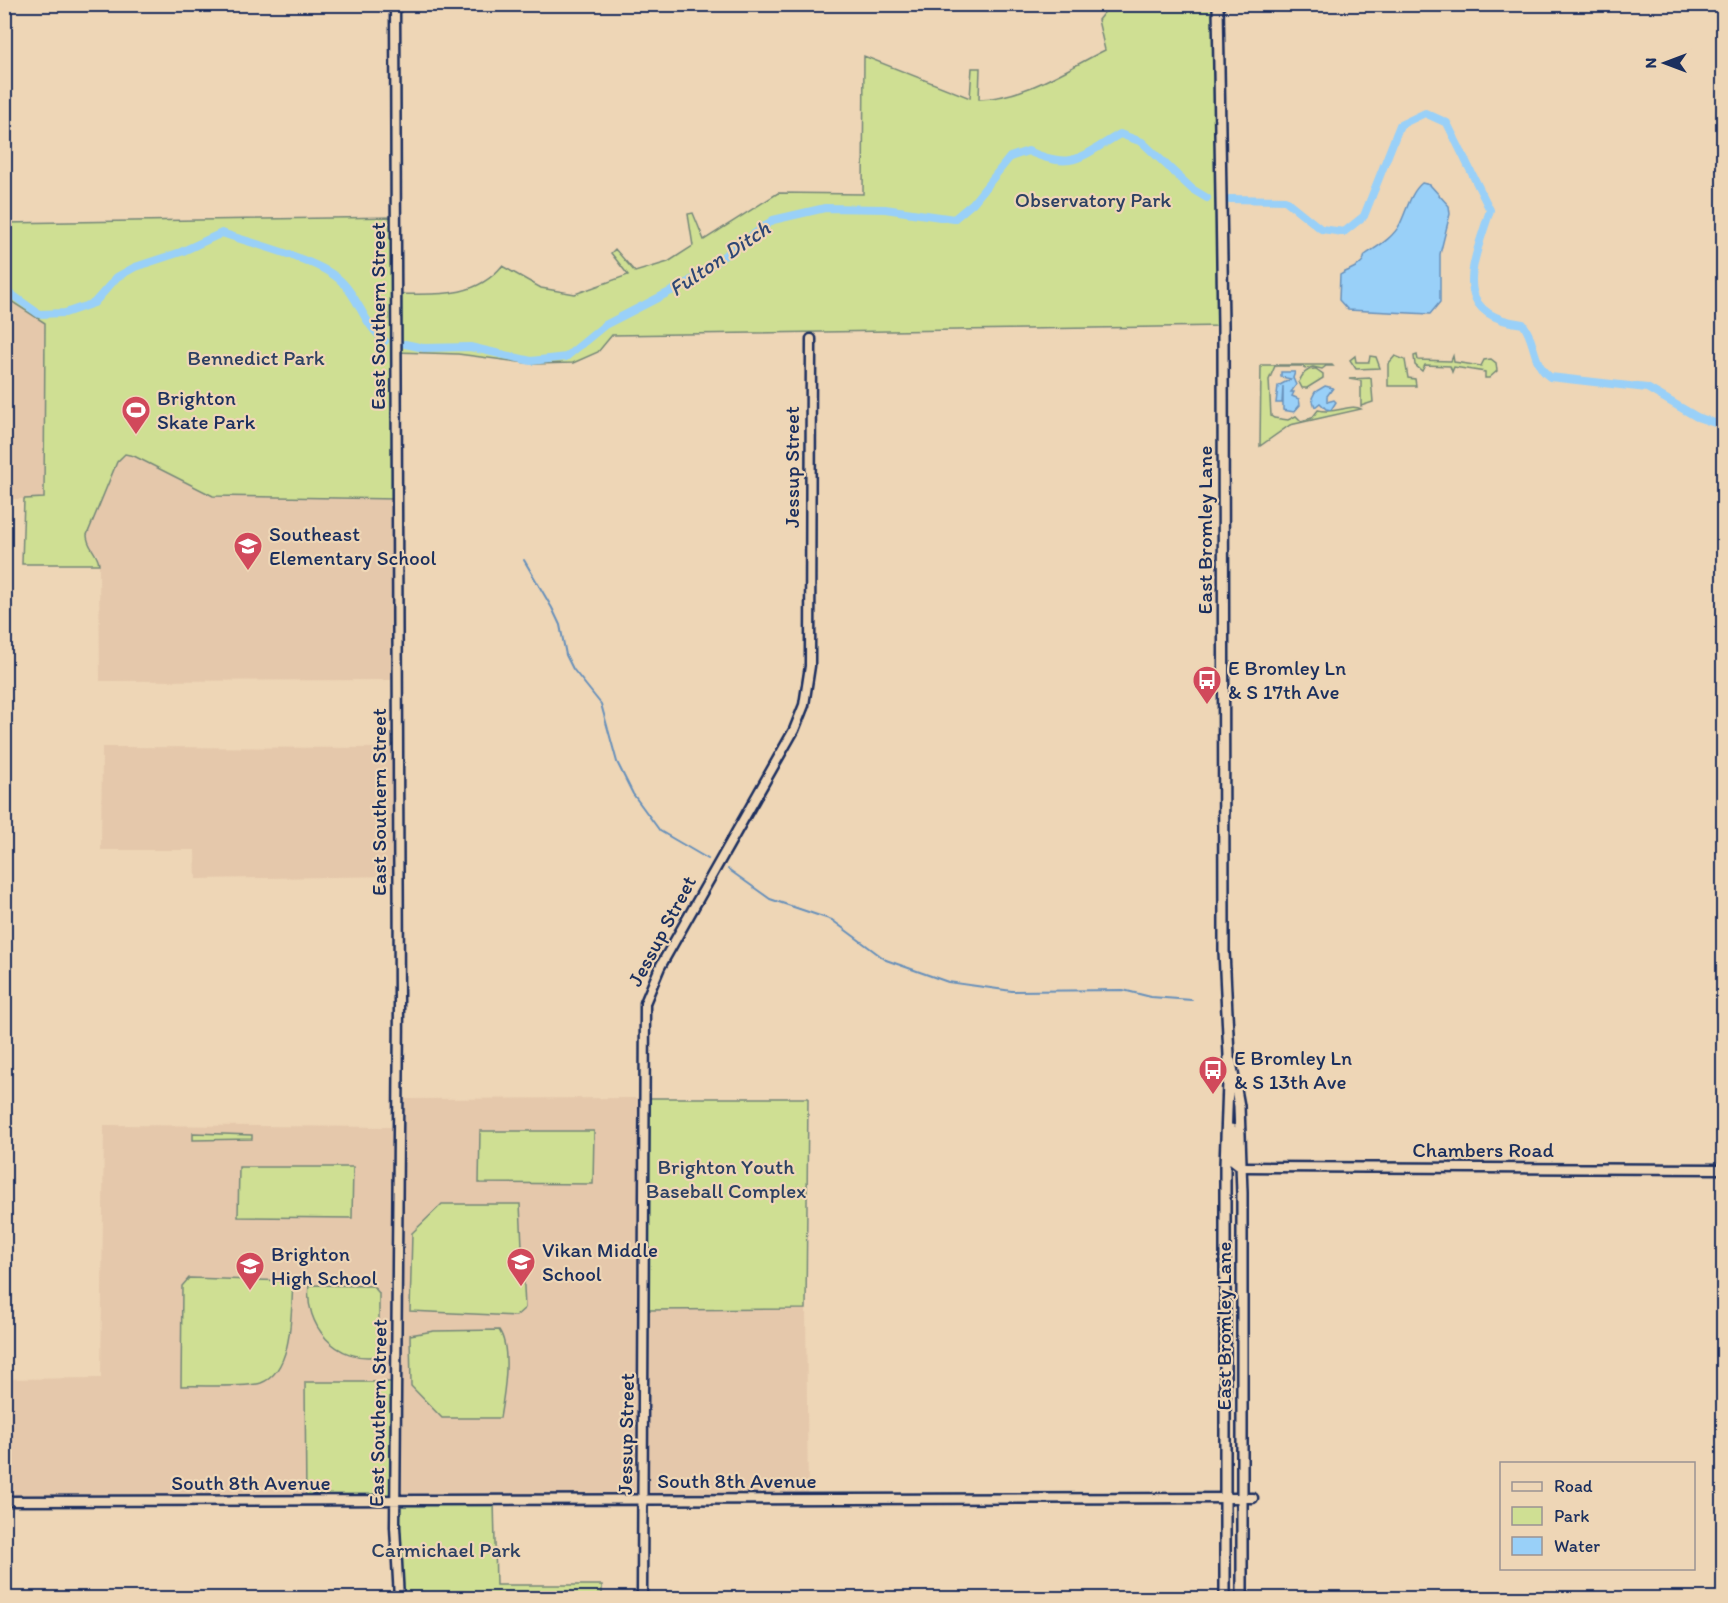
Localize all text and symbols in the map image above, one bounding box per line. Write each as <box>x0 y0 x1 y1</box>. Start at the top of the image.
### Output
north arrow <box>1635 33 1695 93</box>
text: N <box>1641 58 1660 68</box>
park label: Observatory Park <box>1015 187 1171 212</box>
water label: Fulton Ditch <box>663 215 775 302</box>
street label: East Southern Street <box>365 222 390 410</box>
park label: Bennedict Park <box>187 345 325 370</box>
place label: Brighton Skate Park <box>157 385 255 434</box>
sports icon: Brighton Skate Park <box>120 394 152 436</box>
street label: Jessup Street <box>779 406 804 528</box>
street label: East Bromley Lane <box>1192 446 1217 614</box>
place label: Southeast Elementary School <box>269 521 437 570</box>
school or university icon: Southeast Elementary School <box>232 530 264 572</box>
place label: E Bromley Ln & S 17th Ave <box>1228 655 1346 704</box>
bus stop icon: E Bromley Ln & S 17th Ave <box>1191 664 1223 706</box>
street label: East Southern Street <box>366 708 391 896</box>
street label: Jessup Street <box>622 871 701 990</box>
place label: E Bromley Ln & S 13th Ave <box>1234 1045 1352 1094</box>
bus stop icon: E Bromley Ln & S 13th Ave <box>1197 1054 1229 1096</box>
street label: Chambers Road <box>1412 1137 1554 1162</box>
park label: Brighton Youth Baseball Complex <box>646 1154 806 1203</box>
place label: Vikan Middle School <box>542 1237 658 1286</box>
place label: Brighton High School <box>271 1241 378 1290</box>
street label: East Bromley Lane <box>1211 1242 1236 1410</box>
school or university icon: Vikan Middle School <box>505 1246 537 1288</box>
school or university icon: Brighton High School <box>234 1250 266 1292</box>
street label: East Southern Street <box>363 1319 392 1507</box>
street label: Jessup Street <box>612 1373 639 1495</box>
legend <box>1500 1462 1695 1570</box>
street label: South 8th Avenue <box>657 1468 817 1493</box>
street label: South 8th Avenue <box>171 1470 331 1495</box>
text: Road <box>1554 1475 1593 1497</box>
text: Park <box>1554 1505 1589 1527</box>
text: Water <box>1554 1535 1600 1557</box>
park label: Carmichael Park <box>371 1537 521 1562</box>

